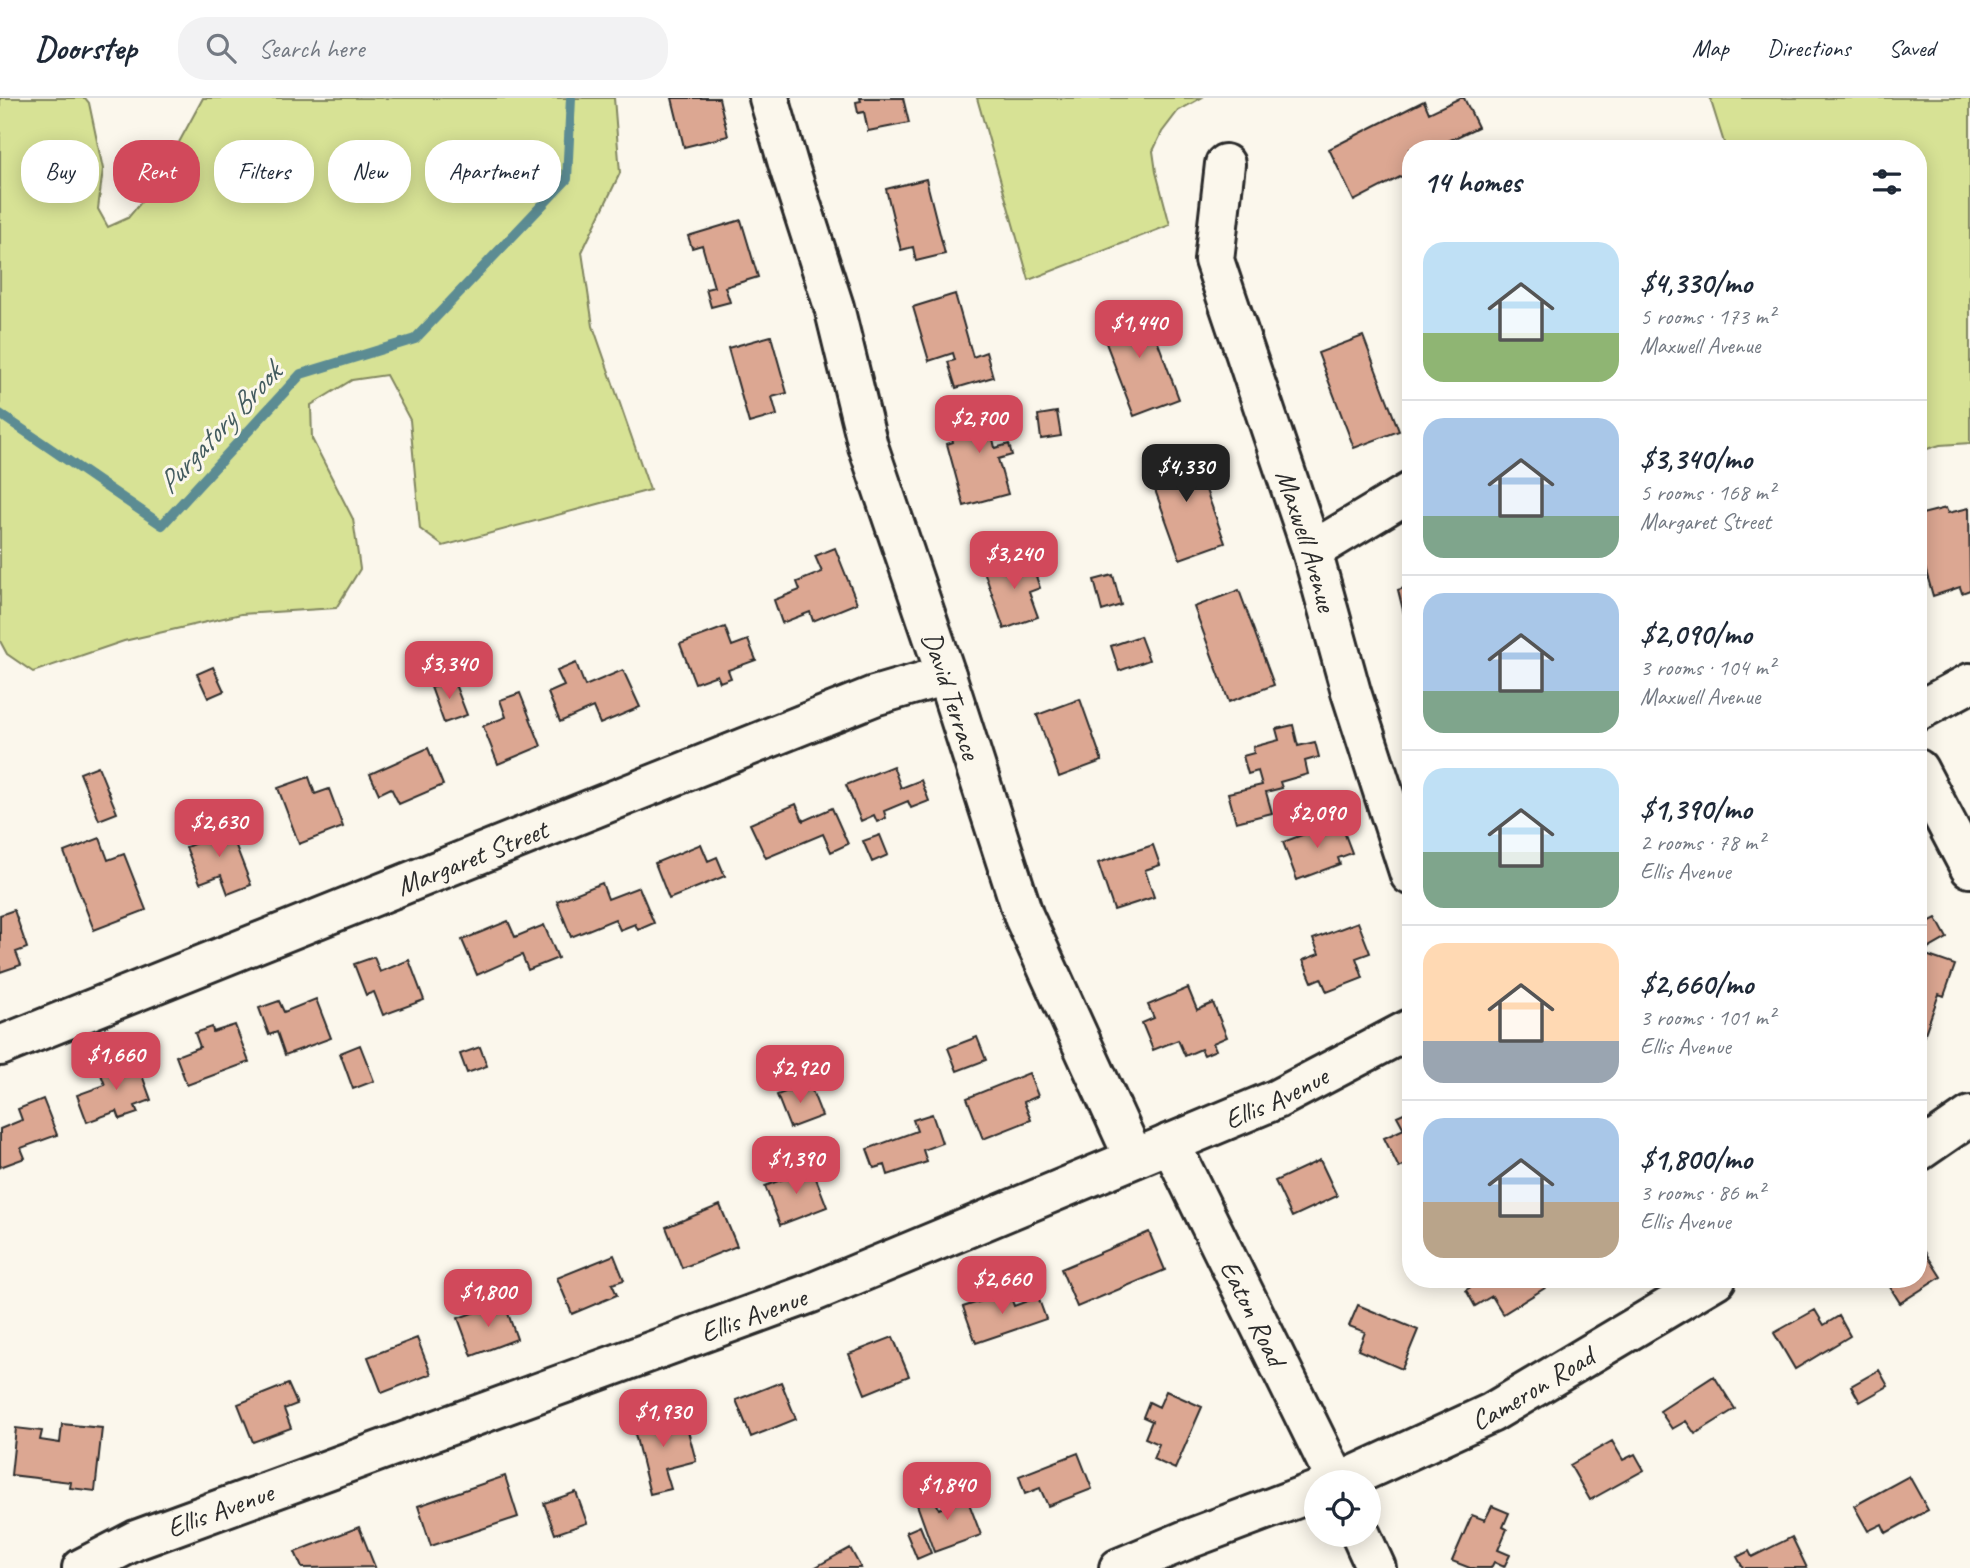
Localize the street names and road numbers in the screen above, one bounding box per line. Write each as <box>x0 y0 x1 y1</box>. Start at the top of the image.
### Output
street label: Maxwell Avenue <box>1268 465 1345 617</box>
street label: David Terrace <box>914 627 989 765</box>
street label: Margaret Street <box>391 811 555 903</box>
street label: Ellis Avenue <box>1219 1058 1336 1137</box>
street label: Eaton Road <box>1212 1254 1296 1375</box>
street label: Ellis Avenue <box>695 1279 813 1350</box>
street label: Cameron Road <box>1465 1337 1604 1438</box>
street label: Ellis Avenue <box>162 1474 280 1545</box>

